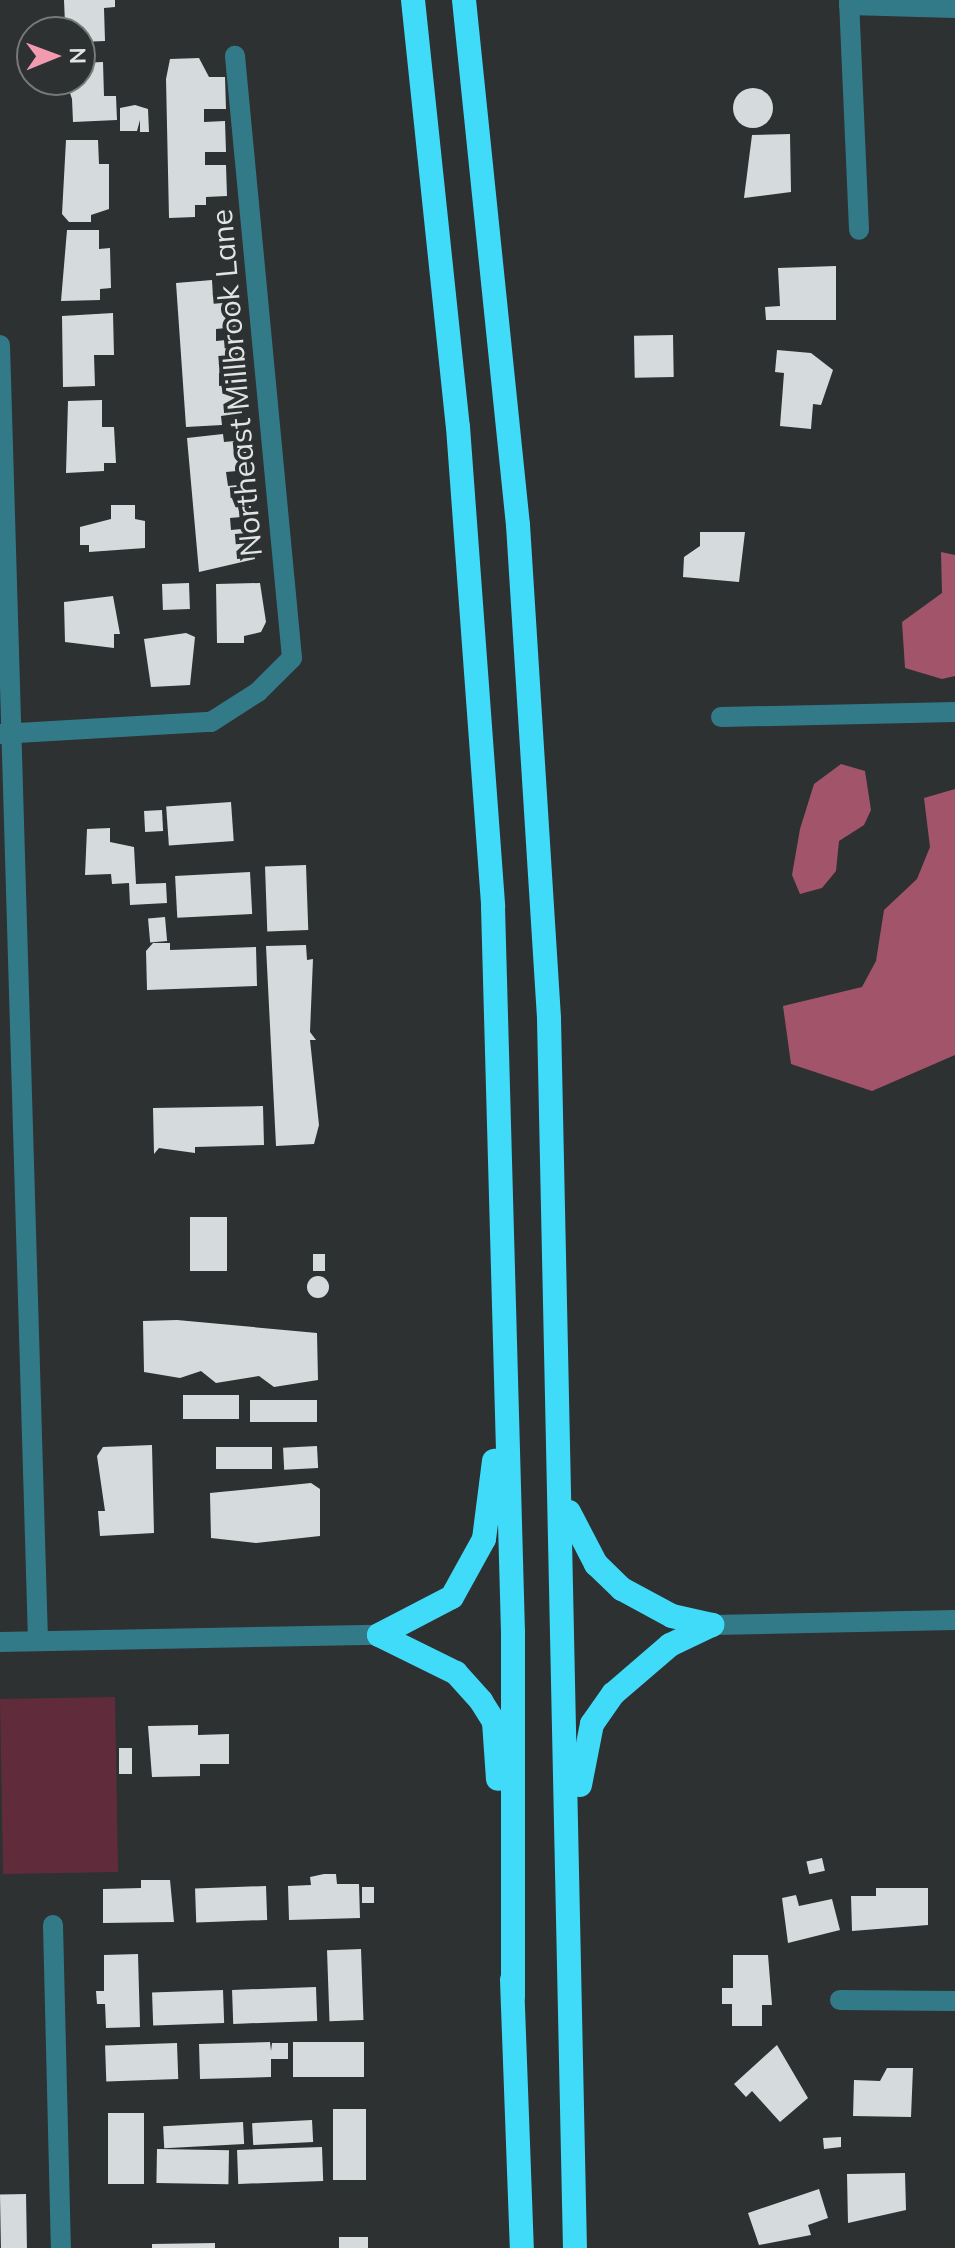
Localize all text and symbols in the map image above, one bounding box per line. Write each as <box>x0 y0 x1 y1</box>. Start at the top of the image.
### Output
north arrow <box>16 16 96 96</box>
text: N <box>64 47 92 64</box>
street label: Northeast Millbrook Lane <box>203 208 269 558</box>

